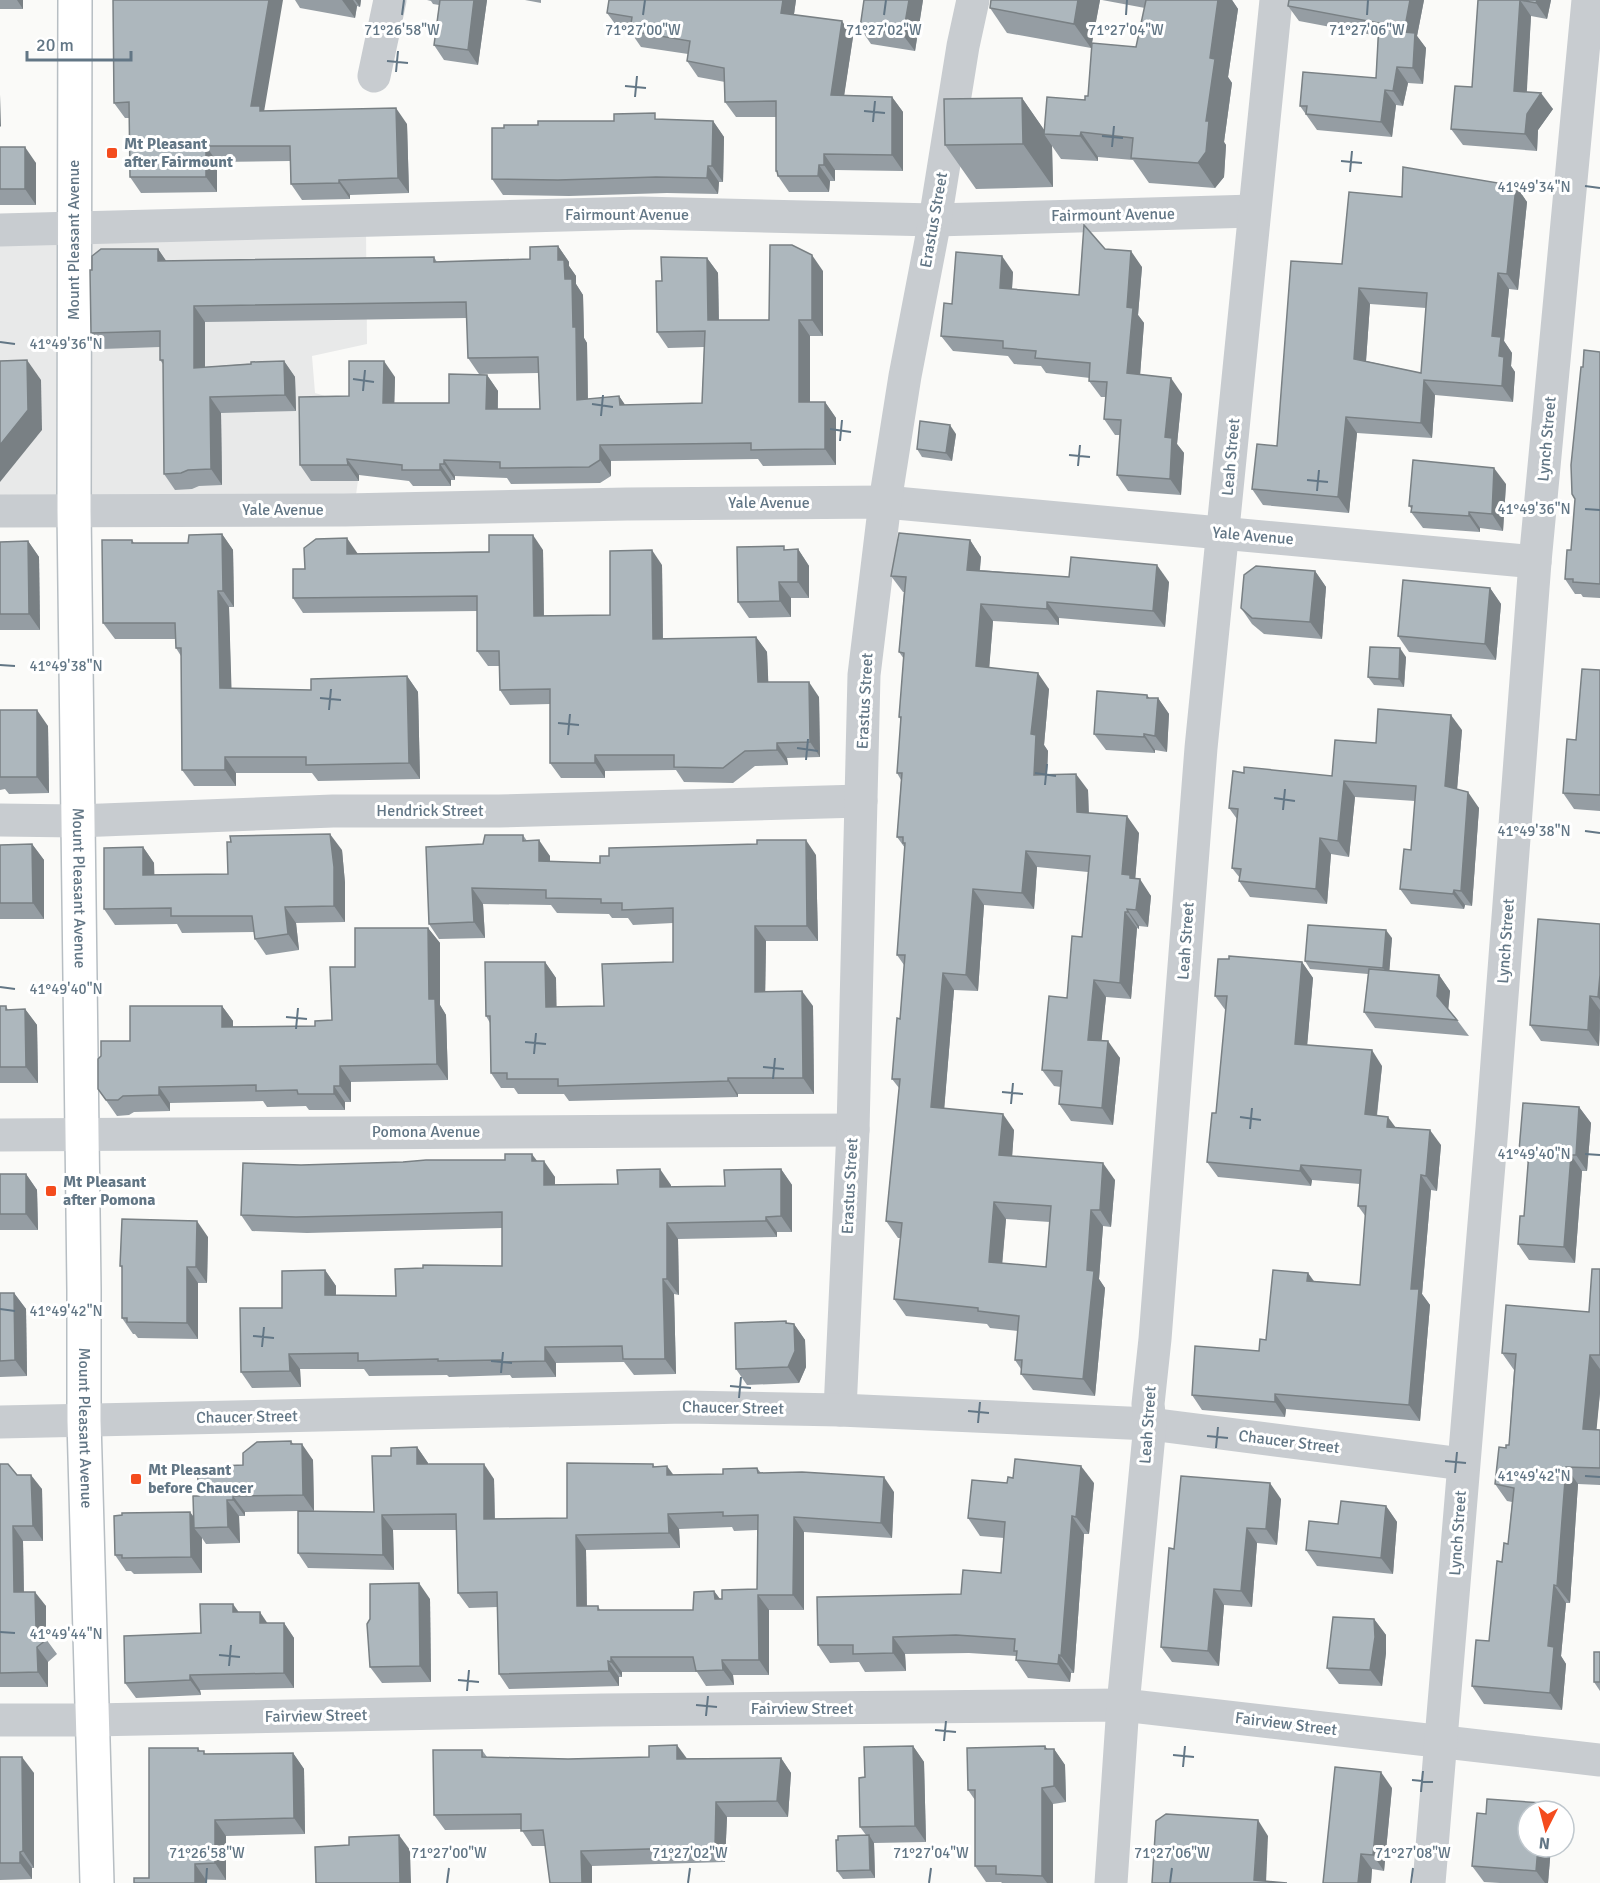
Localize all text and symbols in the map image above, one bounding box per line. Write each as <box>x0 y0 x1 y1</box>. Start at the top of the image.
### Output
text: 71°26'58"W <box>364 21 440 39</box>
text: 71°27'00"W <box>605 21 681 39</box>
text: 71°27'02"W <box>846 21 922 39</box>
text: 71°27'04"W <box>1088 21 1164 39</box>
text: 71°27'06"W <box>1329 21 1405 39</box>
scale bar <box>27 24 130 62</box>
text: 20 m <box>36 34 74 56</box>
place label: Mt Pleasant after Fairmount <box>124 134 233 172</box>
marker: Mt Pleasant after Fairmount <box>105 146 119 160</box>
street label: Mount Pleasant Avenue <box>64 160 84 320</box>
street label: Erastus Street <box>916 170 952 269</box>
text: 41°49'34"N <box>1497 178 1571 196</box>
street label: Fairmount Avenue <box>1051 204 1175 226</box>
street label: Fairmount Avenue <box>565 205 689 225</box>
text: 41°49'36"N <box>29 335 103 353</box>
street label: Lynch Street <box>1533 395 1561 482</box>
street label: Leah Street <box>1218 417 1244 497</box>
street label: Yale Avenue <box>728 493 810 513</box>
street label: Yale Avenue <box>242 500 324 520</box>
text: 41°49'36"N <box>1497 500 1571 518</box>
street label: Yale Avenue <box>1212 522 1294 550</box>
street label: Erastus Street <box>852 652 878 750</box>
text: 41°49'38"N <box>29 657 103 675</box>
street label: Hendrick Street <box>376 801 484 821</box>
street label: Mount Pleasant Avenue <box>68 807 90 968</box>
text: 41°49'38"N <box>1497 822 1571 840</box>
street label: Lynch Street <box>1493 897 1519 984</box>
street label: Leah Street <box>1173 901 1199 981</box>
text: 41°49'40"N <box>29 980 103 998</box>
street label: Pomona Avenue <box>372 1122 480 1142</box>
street label: Erastus Street <box>837 1137 863 1235</box>
text: 41°49'40"N <box>1497 1145 1571 1163</box>
place label: Mt Pleasant after Pomona <box>63 1172 156 1210</box>
marker: Mt Pleasant after Pomona <box>44 1184 58 1198</box>
text: 41°49'42"N <box>29 1302 103 1320</box>
street label: Mount Pleasant Avenue <box>74 1348 96 1509</box>
street label: Leah Street <box>1135 1385 1161 1465</box>
street label: Chaucer Street <box>682 1397 784 1419</box>
street label: Chaucer Street <box>196 1406 298 1428</box>
street label: Chaucer Street <box>1237 1426 1341 1458</box>
place label: Mt Pleasant before Chaucer <box>148 1460 254 1498</box>
text: 41°49'42"N <box>1497 1467 1571 1485</box>
marker: Mt Pleasant before Chaucer <box>129 1472 143 1486</box>
street label: Lynch Street <box>1445 1489 1471 1576</box>
text: 41°49'44"N <box>29 1625 103 1643</box>
street label: Fairview Street <box>751 1699 854 1719</box>
street label: Fairview Street <box>265 1705 368 1727</box>
street label: Fairview Street <box>1234 1708 1339 1740</box>
north arrow <box>1516 1799 1576 1859</box>
text: N <box>1538 1832 1551 1853</box>
text: 71°26'58"W <box>169 1844 245 1862</box>
text: 71°27'00"W <box>411 1844 487 1862</box>
text: 71°27'02"W <box>652 1844 728 1862</box>
text: 71°27'04"W <box>893 1844 969 1862</box>
text: 71°27'06"W <box>1134 1844 1210 1862</box>
text: 71°27'08"W <box>1375 1844 1451 1862</box>

